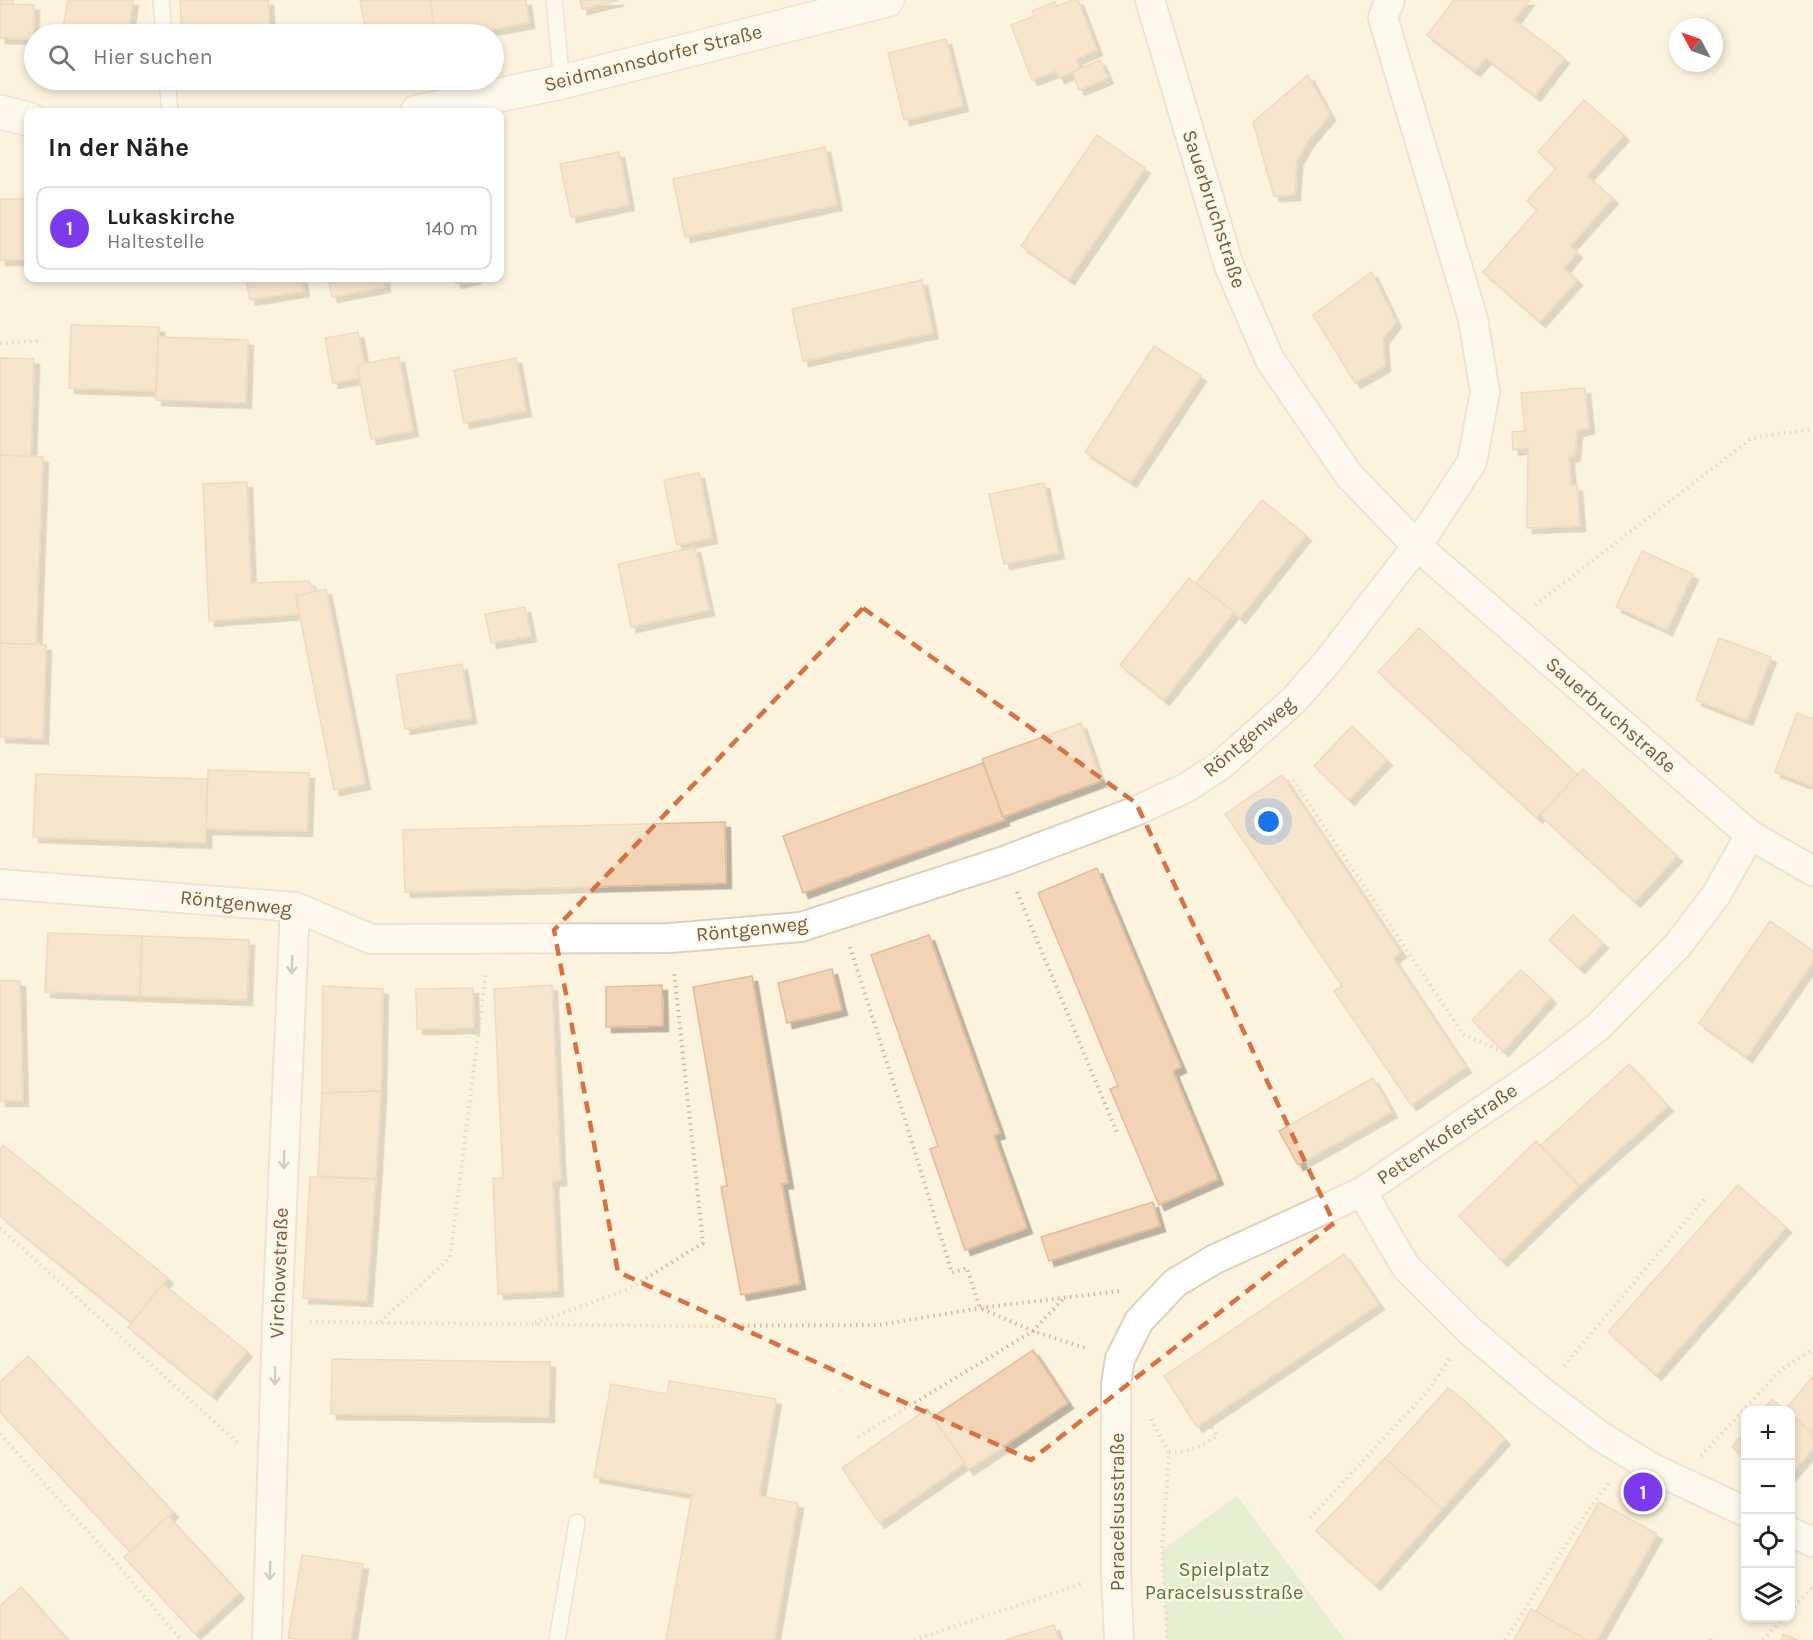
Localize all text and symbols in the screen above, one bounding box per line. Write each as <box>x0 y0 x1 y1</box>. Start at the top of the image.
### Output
north arrow <box>1669 18 1723 72</box>
street label: Seidmannsdorfer Straße <box>542 20 764 96</box>
search box <box>24 24 504 90</box>
icon: search <box>45 41 78 74</box>
text: Hier suchen <box>93 44 213 70</box>
street label: Sauerbruchstraße <box>1178 127 1250 291</box>
text: In der Nähe <box>48 132 189 163</box>
text: Lukaskirche <box>107 204 235 230</box>
text: 1 <box>66 217 73 240</box>
text: 140 m <box>425 217 478 240</box>
text: Haltestelle <box>107 230 205 253</box>
street label: Sauerbruchstraße <box>1541 652 1681 778</box>
street label: Röntgenweg <box>1199 692 1299 782</box>
your location <box>1254 807 1283 836</box>
street label: Röntgenweg <box>179 886 293 920</box>
street label: Röntgenweg <box>695 912 809 946</box>
one-way arrow <box>287 955 298 975</box>
street label: Pettenkoferstraße <box>1373 1079 1521 1189</box>
one-way arrow <box>278 1149 289 1169</box>
street label: Virchowstraße <box>265 1207 293 1339</box>
one-way arrow <box>270 1365 281 1385</box>
map controls <box>1741 1406 1795 1622</box>
button: + <box>1741 1406 1795 1460</box>
street label: Paracelsusstraße <box>1106 1433 1129 1591</box>
button: − <box>1741 1460 1795 1514</box>
pin: 1 <box>1624 1470 1662 1514</box>
button: locate <box>1741 1514 1795 1568</box>
park label: Spielplatz Paracelsusstraße <box>1145 1558 1303 1604</box>
one-way arrow <box>264 1560 275 1580</box>
button: layers <box>1741 1568 1795 1622</box>

